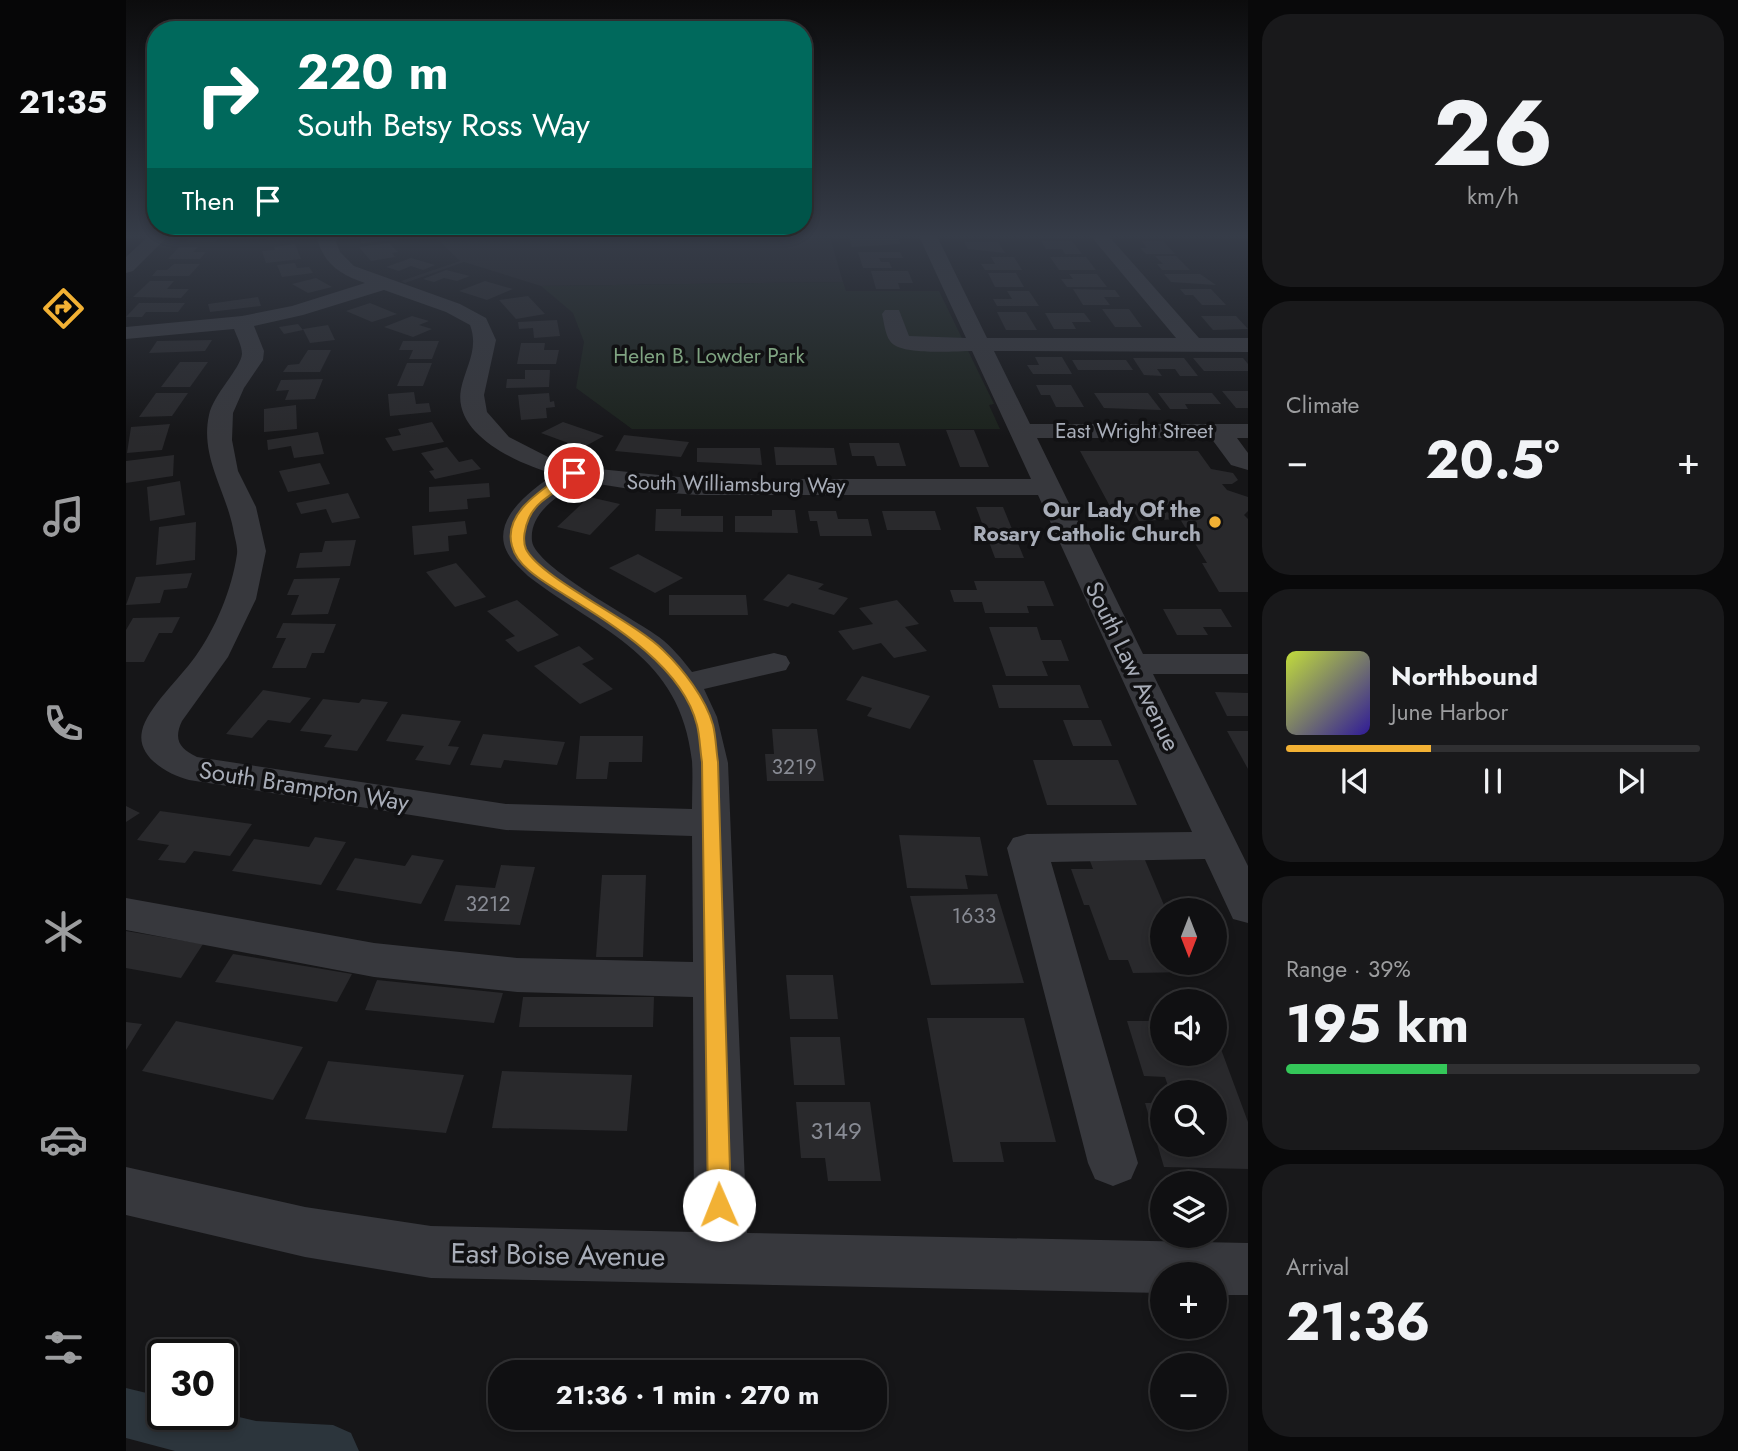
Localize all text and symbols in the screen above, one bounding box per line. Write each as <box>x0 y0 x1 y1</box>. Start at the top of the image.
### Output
text: 220 m <box>297 37 449 107</box>
icon: right <box>182 49 273 140</box>
text: 26 <box>1433 68 1553 199</box>
text: 21:35 <box>19 79 107 125</box>
text: South Betsy Ross Way <box>297 102 590 148</box>
text: km/h <box>1467 179 1519 213</box>
text: Then <box>182 182 235 220</box>
icon: arrive <box>249 182 287 220</box>
icon: directions <box>39 284 88 333</box>
park label: Helen B. Lowder Park <box>613 341 805 371</box>
text: Climate <box>1286 388 1359 422</box>
street label: East Wright Street <box>1055 416 1213 446</box>
text: 20.5° <box>1425 422 1560 498</box>
text: − <box>1286 433 1308 488</box>
text: + <box>1677 433 1700 488</box>
pin <box>544 443 604 503</box>
icon: arrive <box>555 454 593 492</box>
street label: South Williamsburg Way <box>626 467 846 501</box>
icon: music <box>39 492 88 541</box>
place label: Our Lady Of the Rosary Catholic Church <box>973 495 1201 549</box>
marker: Our Lady Of the Rosary Catholic Church <box>1207 514 1223 530</box>
street label: South Law Avenue <box>1077 575 1189 757</box>
text: Northbound <box>1391 657 1538 695</box>
text: June Harbor <box>1391 695 1508 729</box>
icon: phone <box>39 699 88 748</box>
street label: South Brampton Way <box>197 752 412 820</box>
house number: 3219 <box>772 752 816 782</box>
icon: previous <box>1336 762 1374 800</box>
icon: pause <box>1474 762 1512 800</box>
icon: next <box>1612 762 1650 800</box>
house number: 3212 <box>466 889 510 919</box>
north arrow <box>1150 898 1227 975</box>
map controls <box>1150 898 1227 1430</box>
house number: 1633 <box>952 901 996 931</box>
icon: climate <box>39 907 88 956</box>
text: Range · 39% <box>1286 952 1411 986</box>
text: 195 km <box>1286 986 1469 1062</box>
button: sound <box>1150 989 1227 1066</box>
button: search <box>1150 1080 1227 1157</box>
house number: 3149 <box>810 1113 862 1148</box>
icon: car <box>39 1115 88 1164</box>
position arrow <box>682 1168 756 1242</box>
button: layers <box>1150 1171 1227 1248</box>
street label: East Boise Avenue <box>450 1233 666 1277</box>
text: Arrival <box>1286 1250 1349 1284</box>
button: + <box>1150 1262 1227 1339</box>
text: 21:36 <box>1286 1284 1430 1360</box>
icon: filters <box>39 1323 88 1372</box>
speed limit sign: 30 <box>147 1339 238 1430</box>
button: − <box>1150 1353 1227 1430</box>
text: 21:36 · 1 min · 270 m <box>556 1376 819 1414</box>

